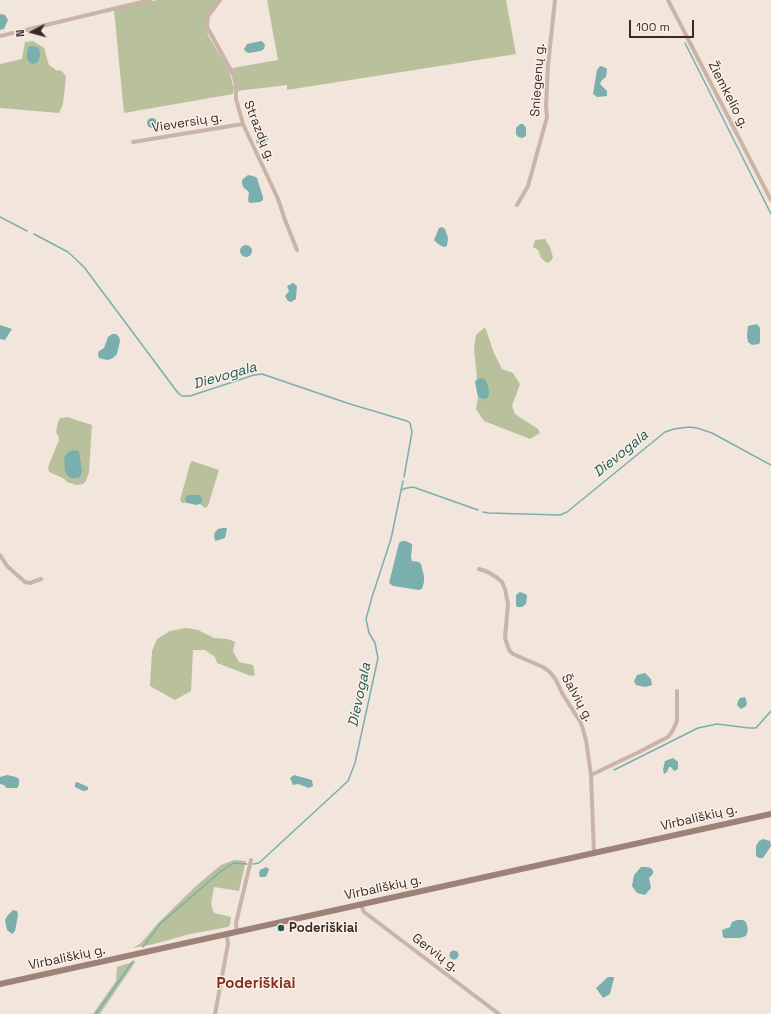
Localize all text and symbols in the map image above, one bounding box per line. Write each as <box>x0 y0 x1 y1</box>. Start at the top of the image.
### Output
north arrow <box>12 12 52 52</box>
scale bar <box>631 12 696 38</box>
text: 100 m <box>636 19 670 35</box>
text: N <box>13 29 27 38</box>
street label: Sniegenų g. <box>528 43 548 117</box>
street label: Žiemkelio g. <box>704 59 752 131</box>
street label: Strazdų g. <box>240 98 278 164</box>
street label: Vieversių g. <box>151 110 223 136</box>
water label: Dievogala <box>191 359 259 393</box>
water label: Dievogala <box>590 427 652 481</box>
water label: Dievogala <box>345 661 375 729</box>
street label: Šalvių g. <box>558 672 596 724</box>
street label: Virbališkių g. <box>659 802 739 834</box>
street label: Virbališkių g. <box>343 872 423 904</box>
place label: Poderiškiai <box>289 920 358 936</box>
marker: Poderiškiai <box>276 923 286 933</box>
street label: Gervių g. <box>409 930 461 976</box>
street label: Virbališkių g. <box>27 942 107 974</box>
district label: Poderiškiai <box>216 975 296 993</box>

